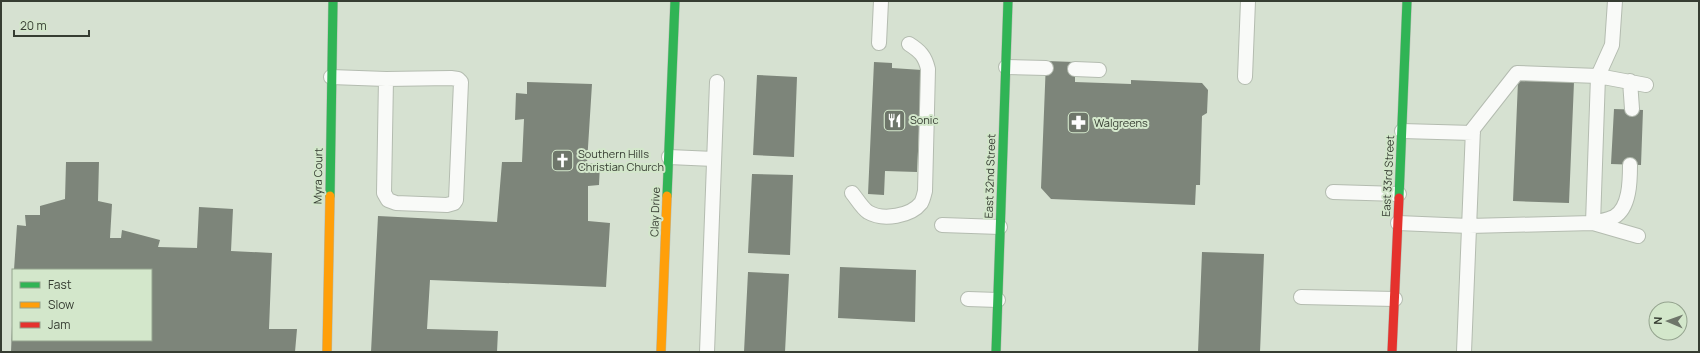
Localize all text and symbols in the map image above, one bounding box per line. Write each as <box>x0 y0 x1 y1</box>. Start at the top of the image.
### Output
scale bar <box>14 12 89 38</box>
text: 20 m <box>20 17 47 34</box>
restaurant icon: Sonic <box>882 107 908 133</box>
pharmacy icon: Walgreens <box>1065 110 1091 136</box>
place label: Sonic <box>910 112 938 127</box>
place label: Walgreens <box>1094 115 1148 130</box>
street label: East 32nd Street <box>981 133 998 219</box>
street label: East 33rd Street <box>1378 135 1397 217</box>
place label: Southern Hills Christian Church <box>578 146 664 174</box>
church icon: Southern Hills Christian Church <box>549 147 575 173</box>
street label: Myra Court <box>310 148 325 204</box>
street label: Clay Drive <box>646 186 663 237</box>
legend <box>12 269 152 341</box>
text: Fast <box>48 276 72 293</box>
text: Slow <box>48 296 74 313</box>
north arrow <box>1648 301 1688 341</box>
text: Jam <box>48 316 70 333</box>
text: N <box>1650 316 1665 325</box>

